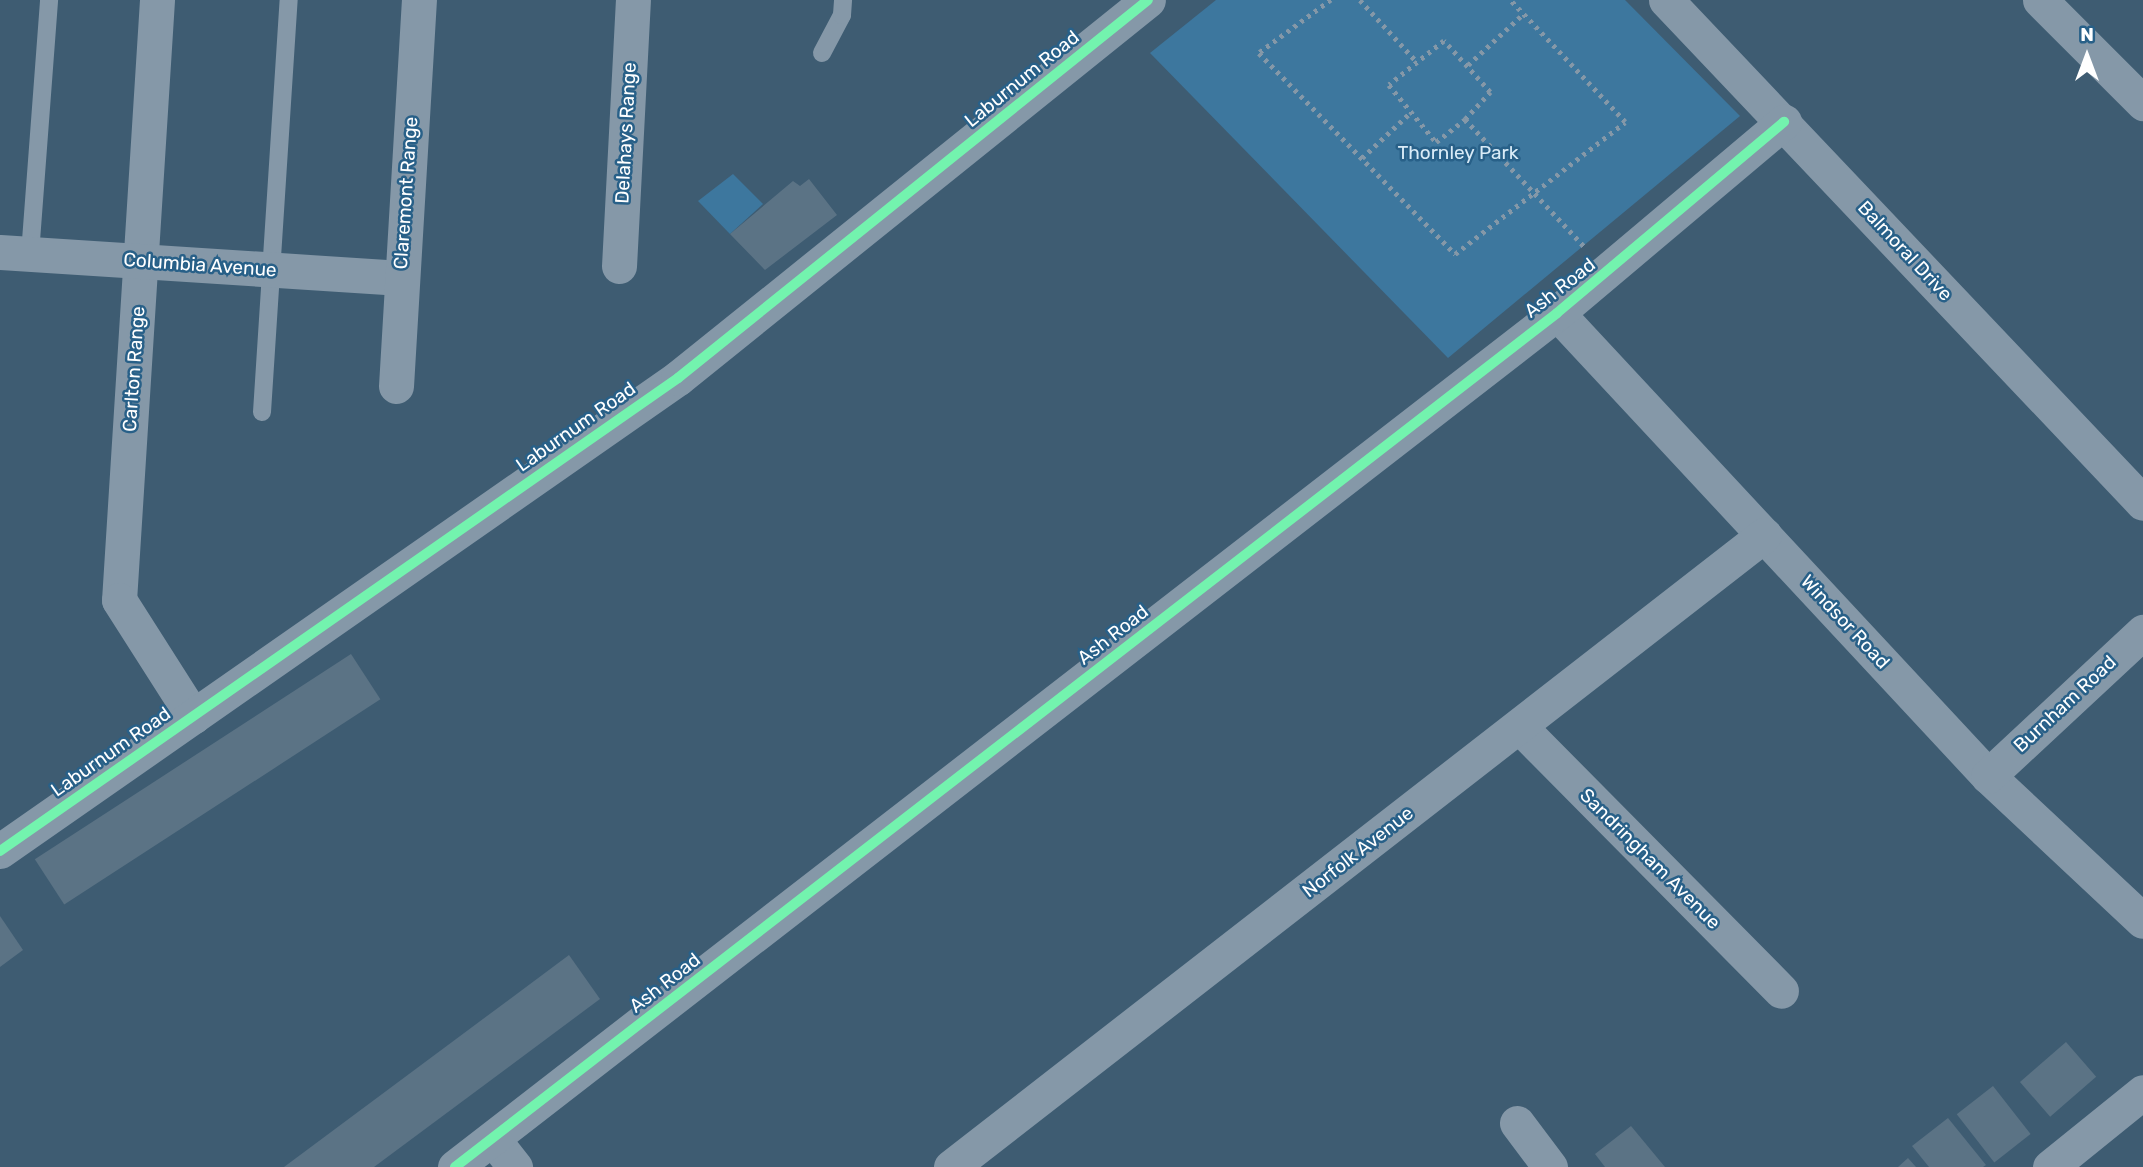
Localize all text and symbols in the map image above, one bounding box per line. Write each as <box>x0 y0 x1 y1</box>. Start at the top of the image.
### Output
north arrow <box>2052 21 2122 91</box>
text: N <box>2080 23 2094 46</box>
street label: Laburnum Road <box>960 26 1084 132</box>
street label: Delahays Range <box>611 62 641 204</box>
street label: Claremont Range <box>389 116 423 270</box>
park label: Thornley Park <box>1397 142 1519 164</box>
street label: Balmoral Drive <box>1853 196 1957 306</box>
street label: Columbia Avenue <box>122 248 278 282</box>
street label: Ash Road <box>1520 253 1600 323</box>
street label: Carlton Range <box>118 305 150 433</box>
street label: Laburnum Road <box>512 377 640 477</box>
street label: Windsor Road <box>1796 570 1894 674</box>
street label: Ash Road <box>1073 600 1153 670</box>
street label: Burnham Road <box>2009 651 2121 757</box>
street label: Laburnum Road <box>47 702 175 802</box>
street label: Sandringham Avenue <box>1575 784 1725 934</box>
street label: Norfolk Avenue <box>1298 801 1418 903</box>
street label: Ash Road <box>625 948 705 1018</box>

